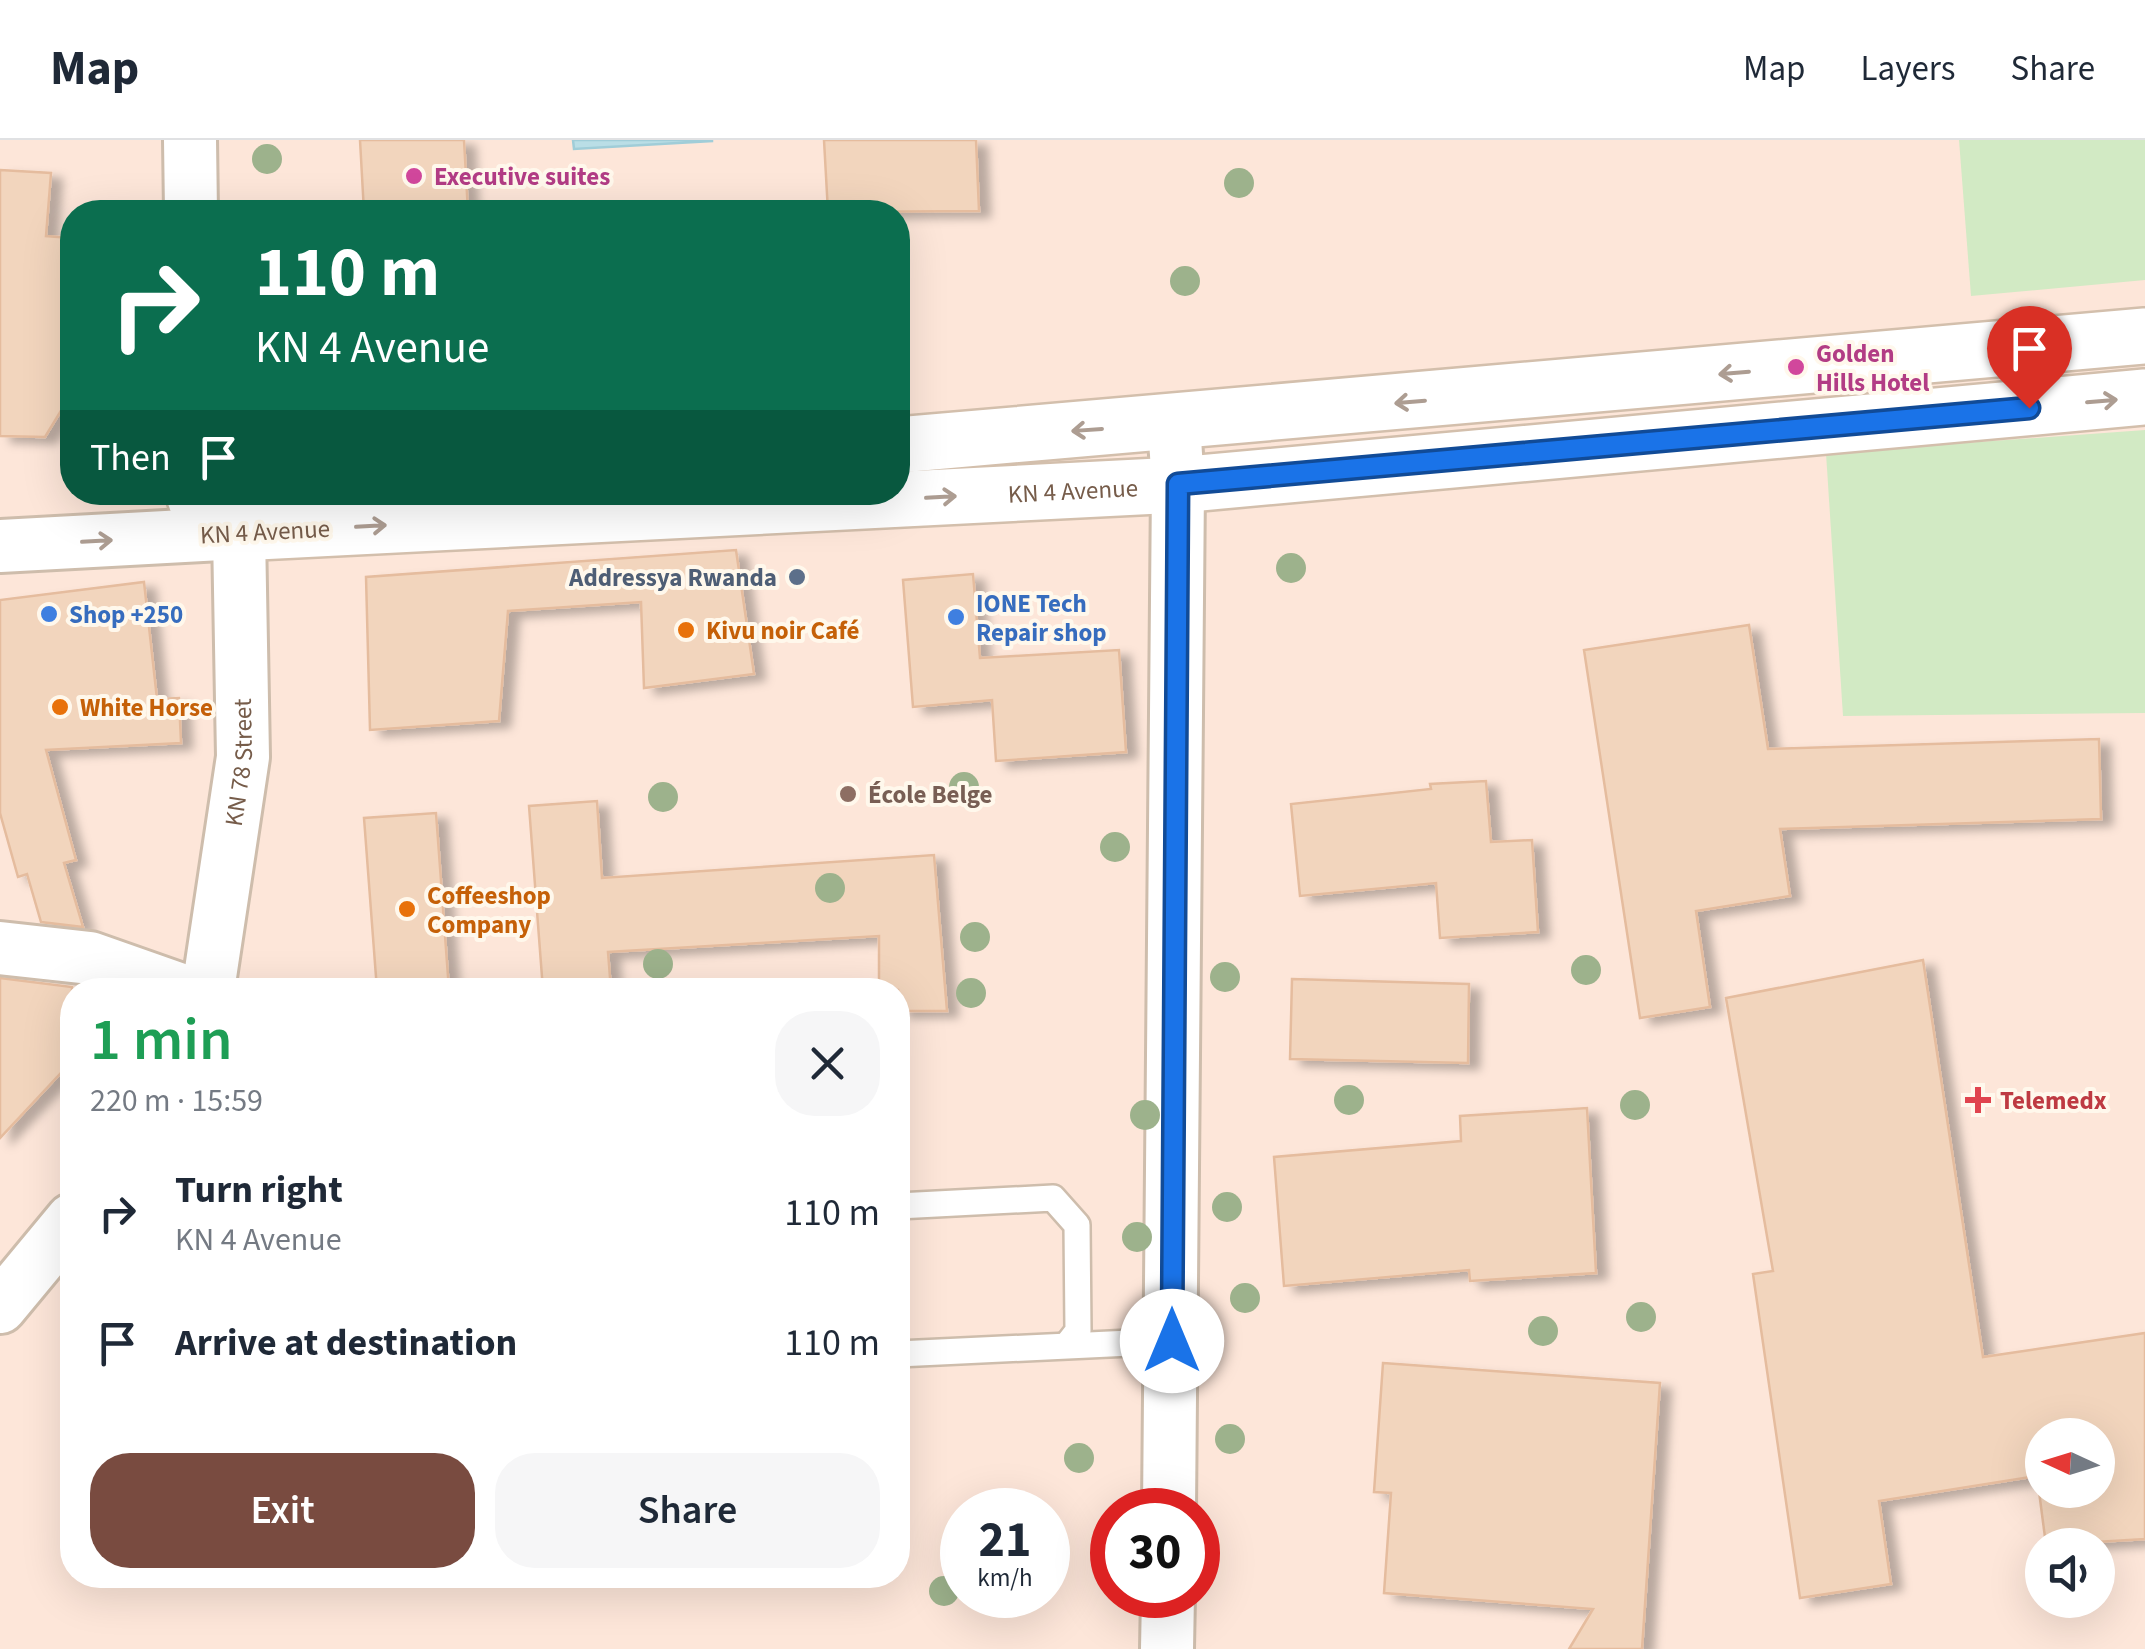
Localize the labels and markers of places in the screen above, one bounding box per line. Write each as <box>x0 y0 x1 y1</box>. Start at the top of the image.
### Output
place label: Executive suites <box>434 159 610 195</box>
marker: Executive suites <box>403 165 425 187</box>
pin <box>1987 306 2072 409</box>
place label: Golden Hills Hotel <box>1816 336 1929 401</box>
marker: Golden Hills Hotel <box>1785 356 1807 378</box>
place label: Addressya Rwanda <box>568 560 777 596</box>
marker: Addressya Rwanda <box>786 566 808 588</box>
place label: IONE Tech Repair shop <box>976 586 1107 651</box>
place label: Shop +250 <box>69 597 183 633</box>
marker: Shop +250 <box>38 603 60 625</box>
marker: IONE Tech Repair shop <box>945 606 967 628</box>
place label: Kivu noir Café <box>706 613 860 649</box>
marker: Kivu noir Café <box>675 619 697 641</box>
place label: White Horse <box>80 690 213 726</box>
marker: White Horse <box>49 696 71 718</box>
place label: École Belge <box>868 777 993 813</box>
marker: École Belge <box>837 783 859 805</box>
place label: Coffeeshop Company <box>427 878 551 943</box>
marker: Coffeeshop Company <box>396 898 418 920</box>
place label: Telemedx <box>2000 1083 2107 1119</box>
marker: Telemedx <box>1965 1087 1991 1113</box>

